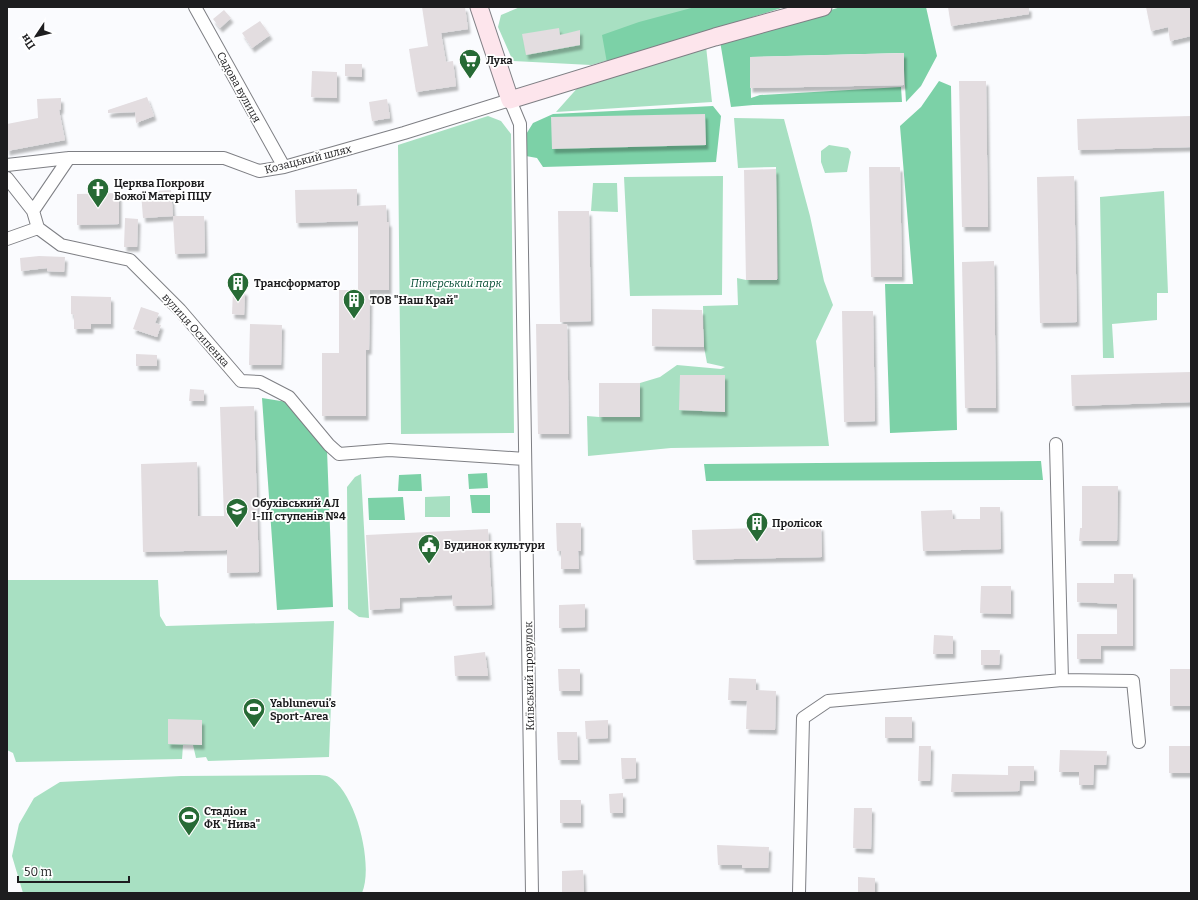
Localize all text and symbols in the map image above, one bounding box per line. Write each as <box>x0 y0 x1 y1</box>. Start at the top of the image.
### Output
north arrow <box>16 16 56 56</box>
text: Пн <box>18 31 38 52</box>
supermarket icon: Лука <box>457 47 483 80</box>
street label: Садова вулиця <box>214 50 263 125</box>
place label: Лука <box>486 54 513 67</box>
street label: Козацький шлях <box>263 142 353 177</box>
church icon: Церква Покрови Божої Матері ПЦУ <box>85 176 111 209</box>
place label: Церква Покрови Божої Матері ПЦУ <box>114 177 212 203</box>
building icon: Трансформатор <box>225 270 251 303</box>
place label: Трансформатор <box>254 277 340 290</box>
park label: Пітєрський парк <box>410 277 502 290</box>
building icon: ТОВ "Наш Край" <box>341 287 367 320</box>
street label: вулиця Осипенка <box>159 291 232 370</box>
place label: ТОВ "Наш Край" <box>370 294 458 307</box>
school or university icon: Обухівський АЛ І-ІІІ ступенів №4 <box>224 496 250 529</box>
place label: Обухівський АЛ І-ІІІ ступенів №4 <box>252 497 346 523</box>
building icon: Пролісок <box>744 510 770 543</box>
place label: Пролісок <box>772 517 823 530</box>
public building icon: Будинок культури <box>416 532 442 565</box>
place label: Будинок культури <box>444 539 545 552</box>
street label: Київський провулок <box>522 621 537 731</box>
sports icon: Yablunevui’s Sport-Area <box>241 696 267 729</box>
place label: Yablunevui’s Sport-Area <box>270 697 337 723</box>
sports icon: Стадіон ФК "Нива" <box>176 804 202 837</box>
place label: Стадіон ФК "Нива" <box>204 805 260 831</box>
scale bar <box>18 858 129 884</box>
text: 50 m <box>24 865 53 879</box>

